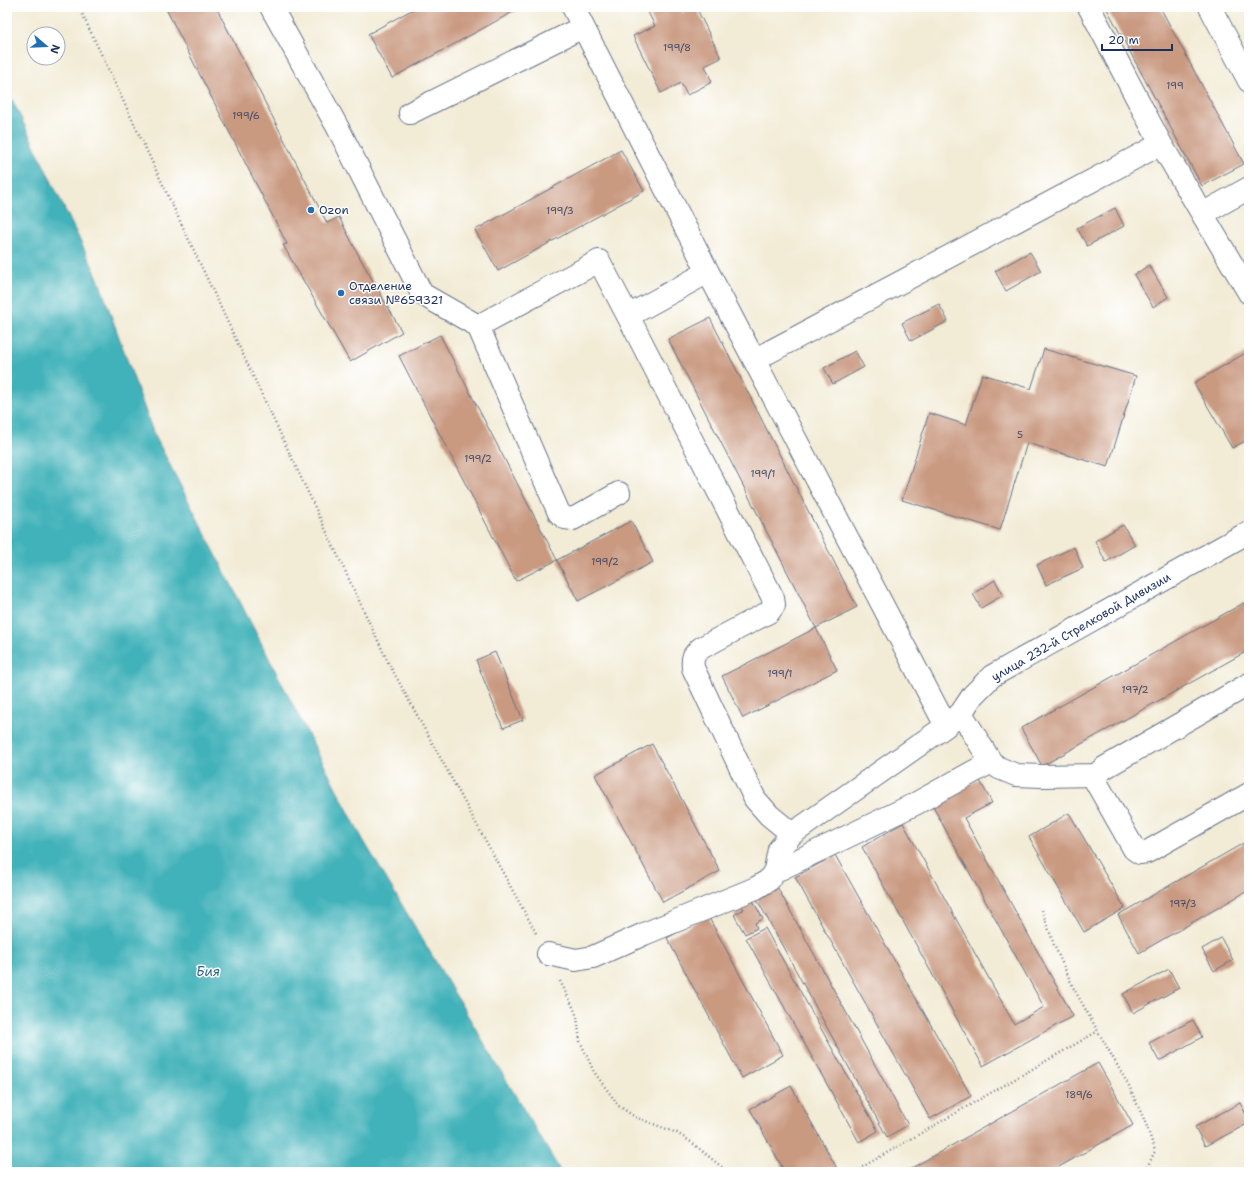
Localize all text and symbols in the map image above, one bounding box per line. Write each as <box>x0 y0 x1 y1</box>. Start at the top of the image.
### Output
north arrow <box>26 26 66 66</box>
scale bar <box>1102 26 1172 52</box>
text: 20 m <box>1108 32 1139 48</box>
house number: 199/8 <box>663 41 691 54</box>
text: N <box>46 43 63 56</box>
house number: 199 <box>1166 79 1184 92</box>
house number: 199/6 <box>232 109 260 122</box>
place label: Ozon <box>319 202 349 218</box>
house number: 199/3 <box>546 204 574 217</box>
marker: Ozon <box>306 205 316 215</box>
place label: Отделение связи №659321 <box>349 278 443 308</box>
marker: Отделение связи №659321 <box>336 288 346 298</box>
house number: 5 <box>1017 428 1023 441</box>
house number: 199/2 <box>464 452 492 465</box>
house number: 199/1 <box>750 467 776 480</box>
house number: 199/2 <box>591 555 619 568</box>
street label: улица 232-й Стрелковой Дивизии <box>989 569 1174 685</box>
house number: 199/1 <box>767 667 793 680</box>
house number: 197/2 <box>1121 683 1149 696</box>
house number: 197/3 <box>1169 897 1197 910</box>
water label: Бия <box>196 963 220 980</box>
house number: 189/6 <box>1065 1088 1093 1101</box>

